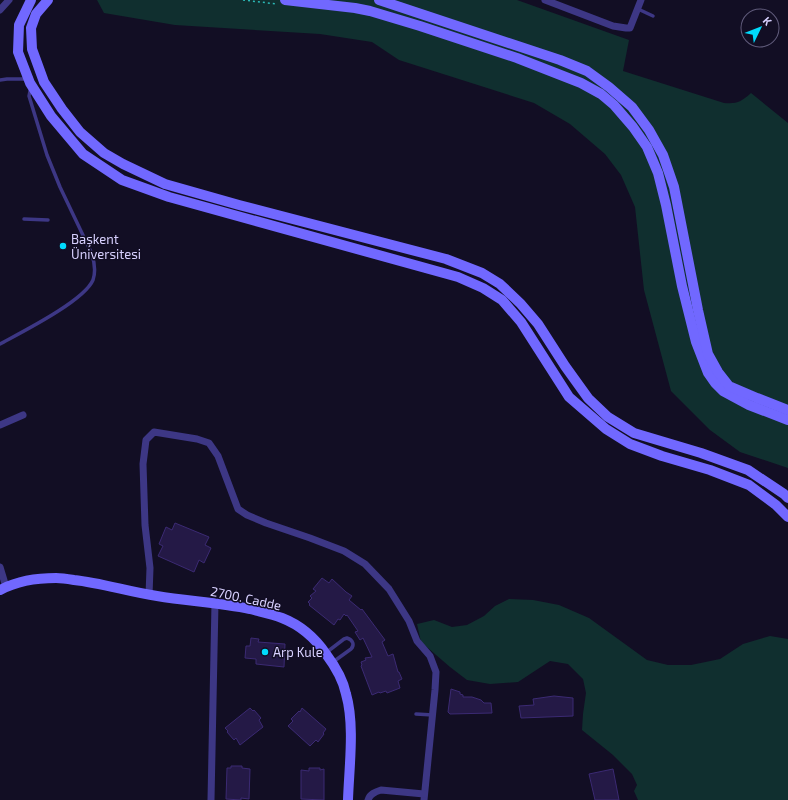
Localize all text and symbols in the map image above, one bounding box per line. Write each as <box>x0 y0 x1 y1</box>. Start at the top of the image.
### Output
north arrow <box>740 8 780 48</box>
text: K <box>761 14 775 28</box>
place label: Başkent Üniversitesi <box>71 231 141 262</box>
marker: Başkent Üniversitesi <box>58 241 68 251</box>
street label: 2700. Cadde <box>209 583 283 613</box>
place label: Arp Kule <box>273 644 323 660</box>
marker: Arp Kule <box>260 647 270 657</box>

